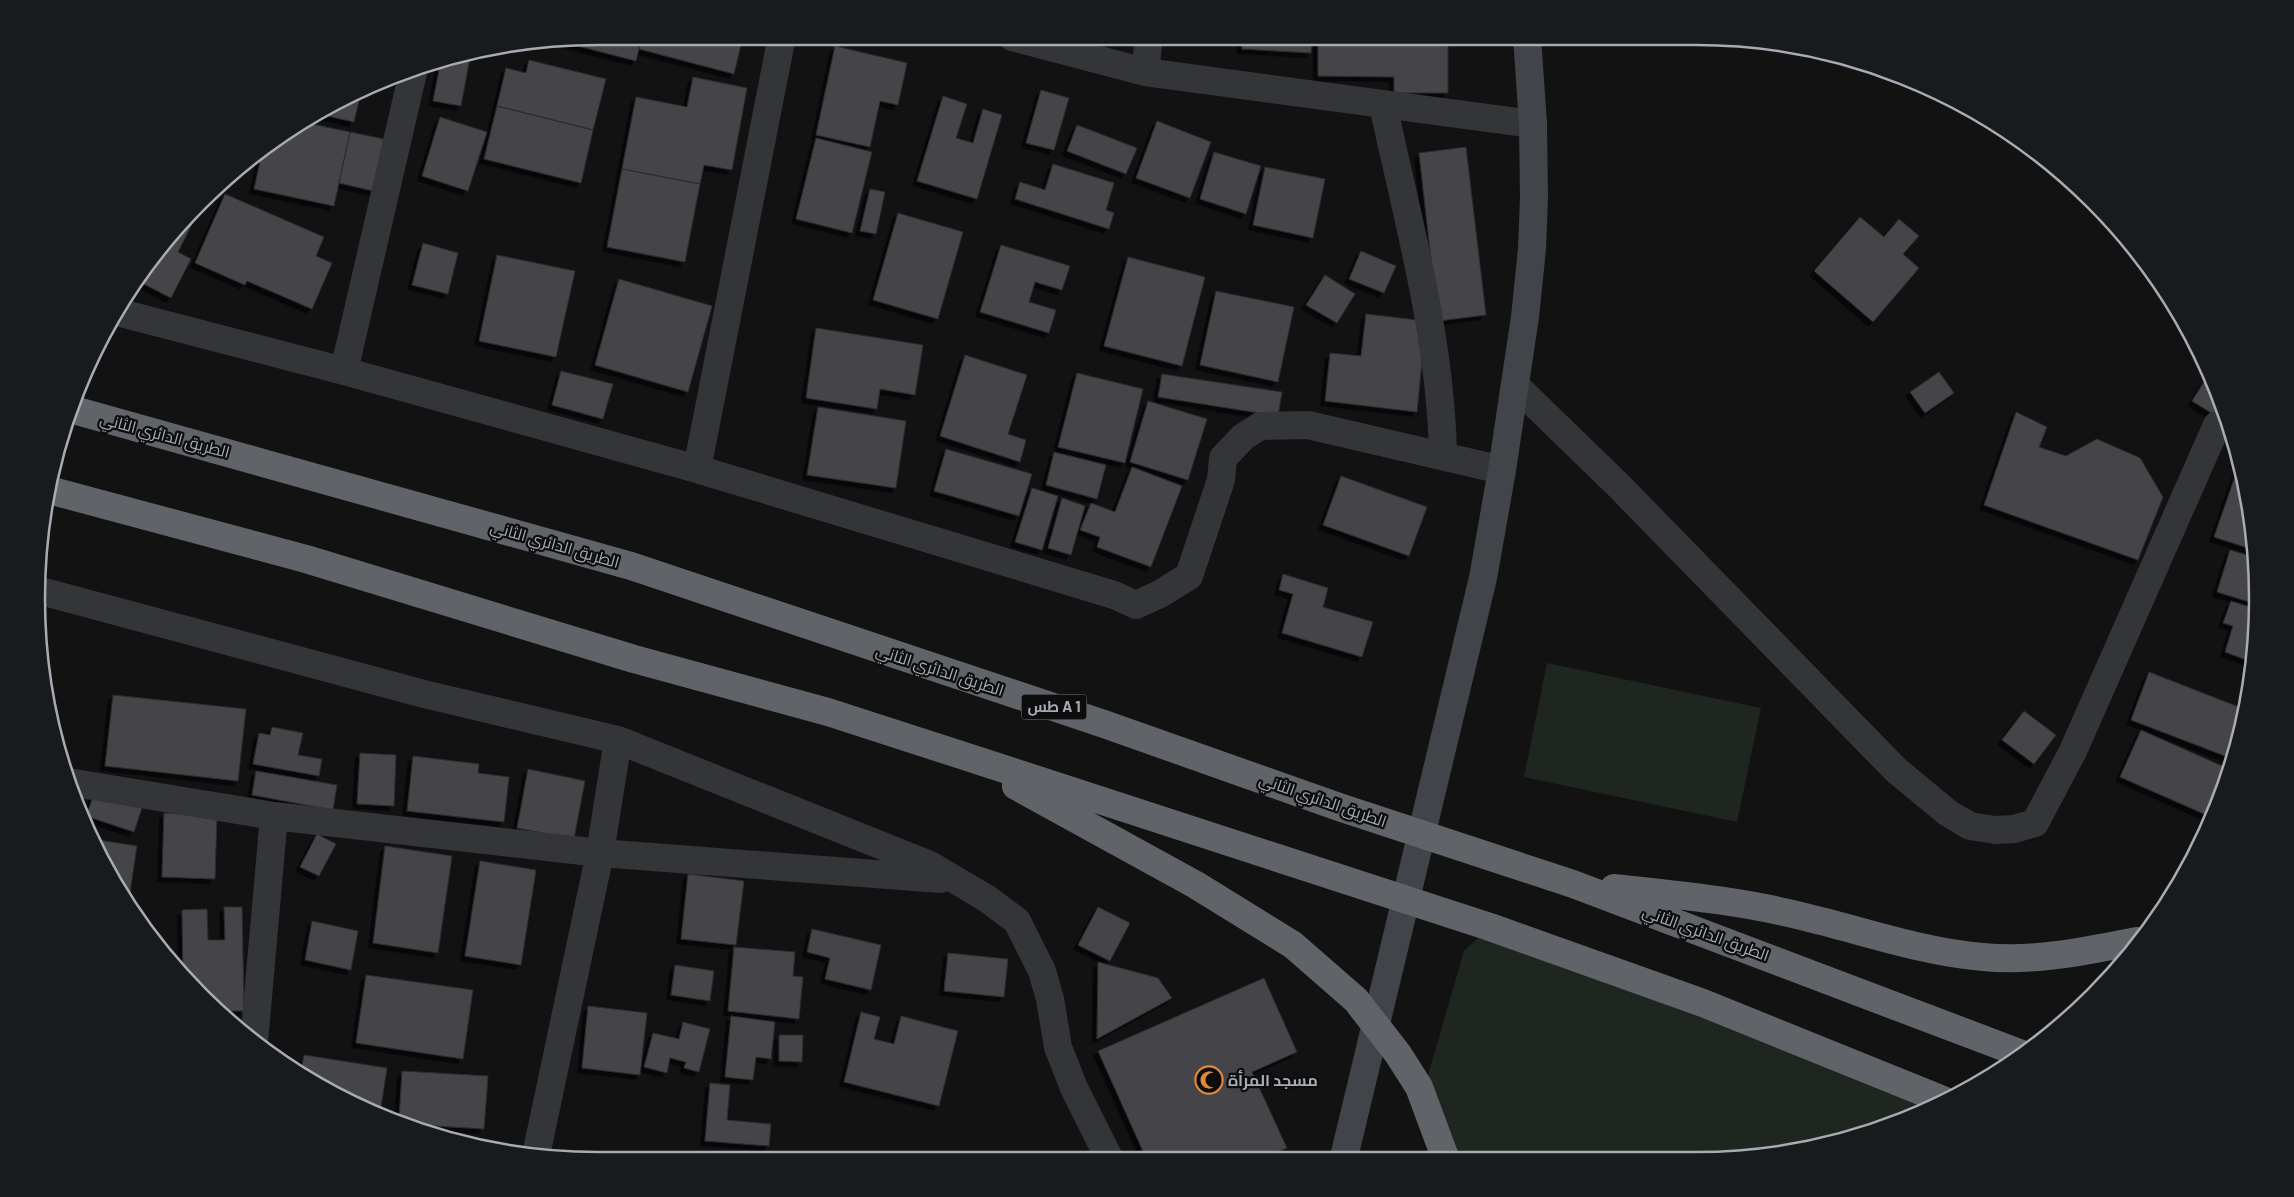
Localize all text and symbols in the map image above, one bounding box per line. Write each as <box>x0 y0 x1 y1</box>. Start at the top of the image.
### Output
street label: الطريق الدائري الثاني <box>97 408 232 466</box>
street label: الطريق الدائري الثاني <box>487 516 622 576</box>
street label: الطريق الدائري الثاني <box>872 640 1006 704</box>
road number: طس A 1 <box>1022 694 1086 720</box>
street label: الطريق الدائري الثاني <box>1255 769 1389 835</box>
street label: الطريق الدائري الثاني <box>1639 901 1772 969</box>
mosque icon: مسجد المرأة <box>1194 1065 1224 1095</box>
place label: مسجد المرأة <box>1228 1070 1318 1090</box>

